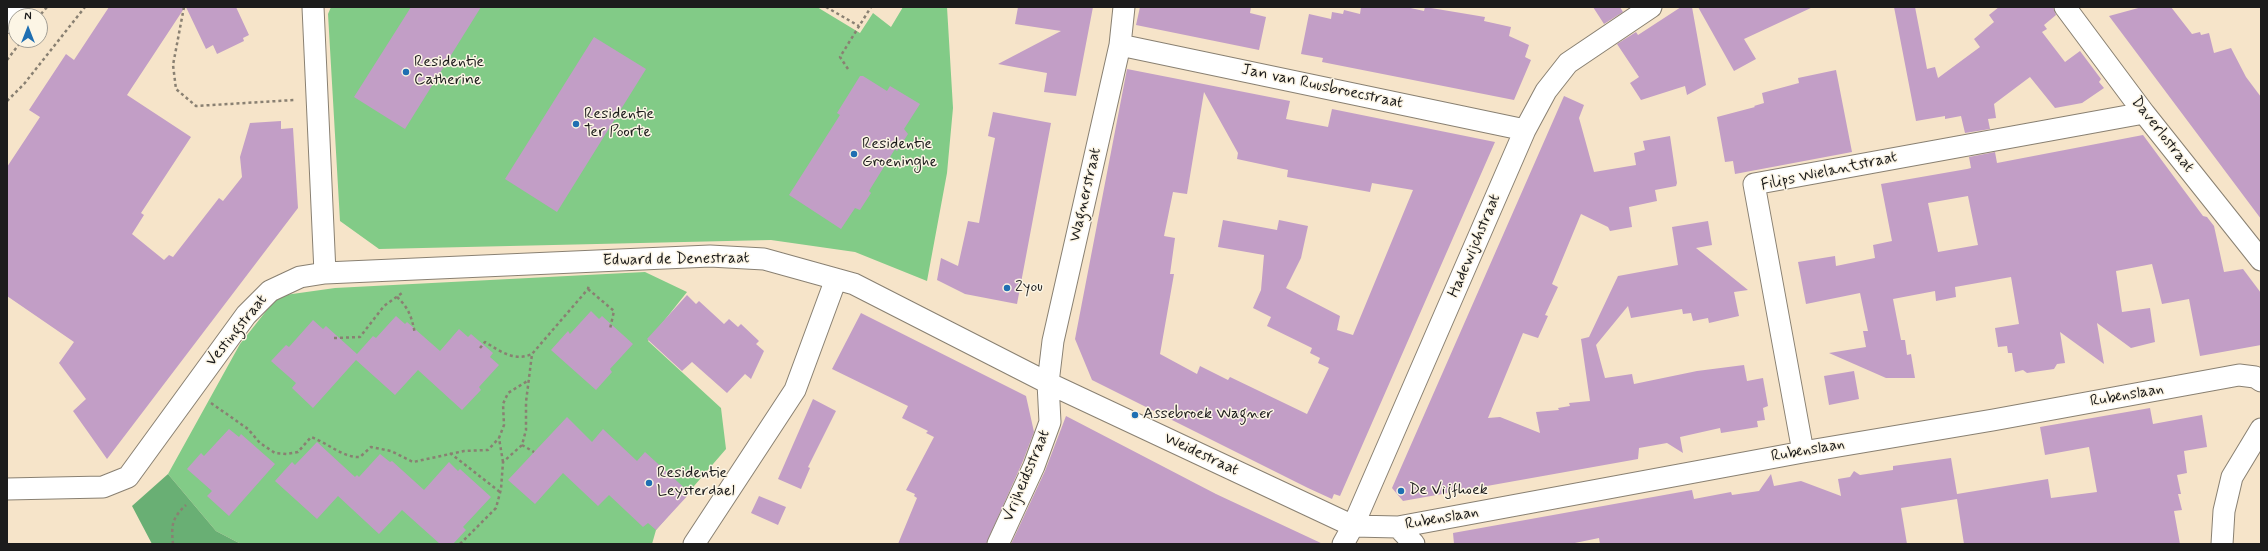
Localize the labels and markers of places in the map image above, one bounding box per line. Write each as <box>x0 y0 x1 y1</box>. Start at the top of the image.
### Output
place label: Residentie Catherine <box>414 53 484 91</box>
marker: Residentie Catherine <box>401 67 411 77</box>
place label: Residentie Ter Poorte <box>584 105 654 143</box>
marker: Residentie Ter Poorte <box>571 119 581 129</box>
place label: Residentie Groeninghe <box>862 135 937 173</box>
marker: Residentie Groeninghe <box>849 149 859 159</box>
place label: 2you <box>1015 278 1043 298</box>
marker: 2you <box>1002 283 1012 293</box>
place label: Assebroek Wagner <box>1143 405 1273 425</box>
marker: Assebroek Wagner <box>1130 410 1140 420</box>
place label: Residentie Leysterdael <box>657 464 735 502</box>
marker: Residentie Leysterdael <box>644 478 654 488</box>
place label: De Vijfhoek <box>1409 481 1488 501</box>
marker: De Vijfhoek <box>1396 486 1406 496</box>

